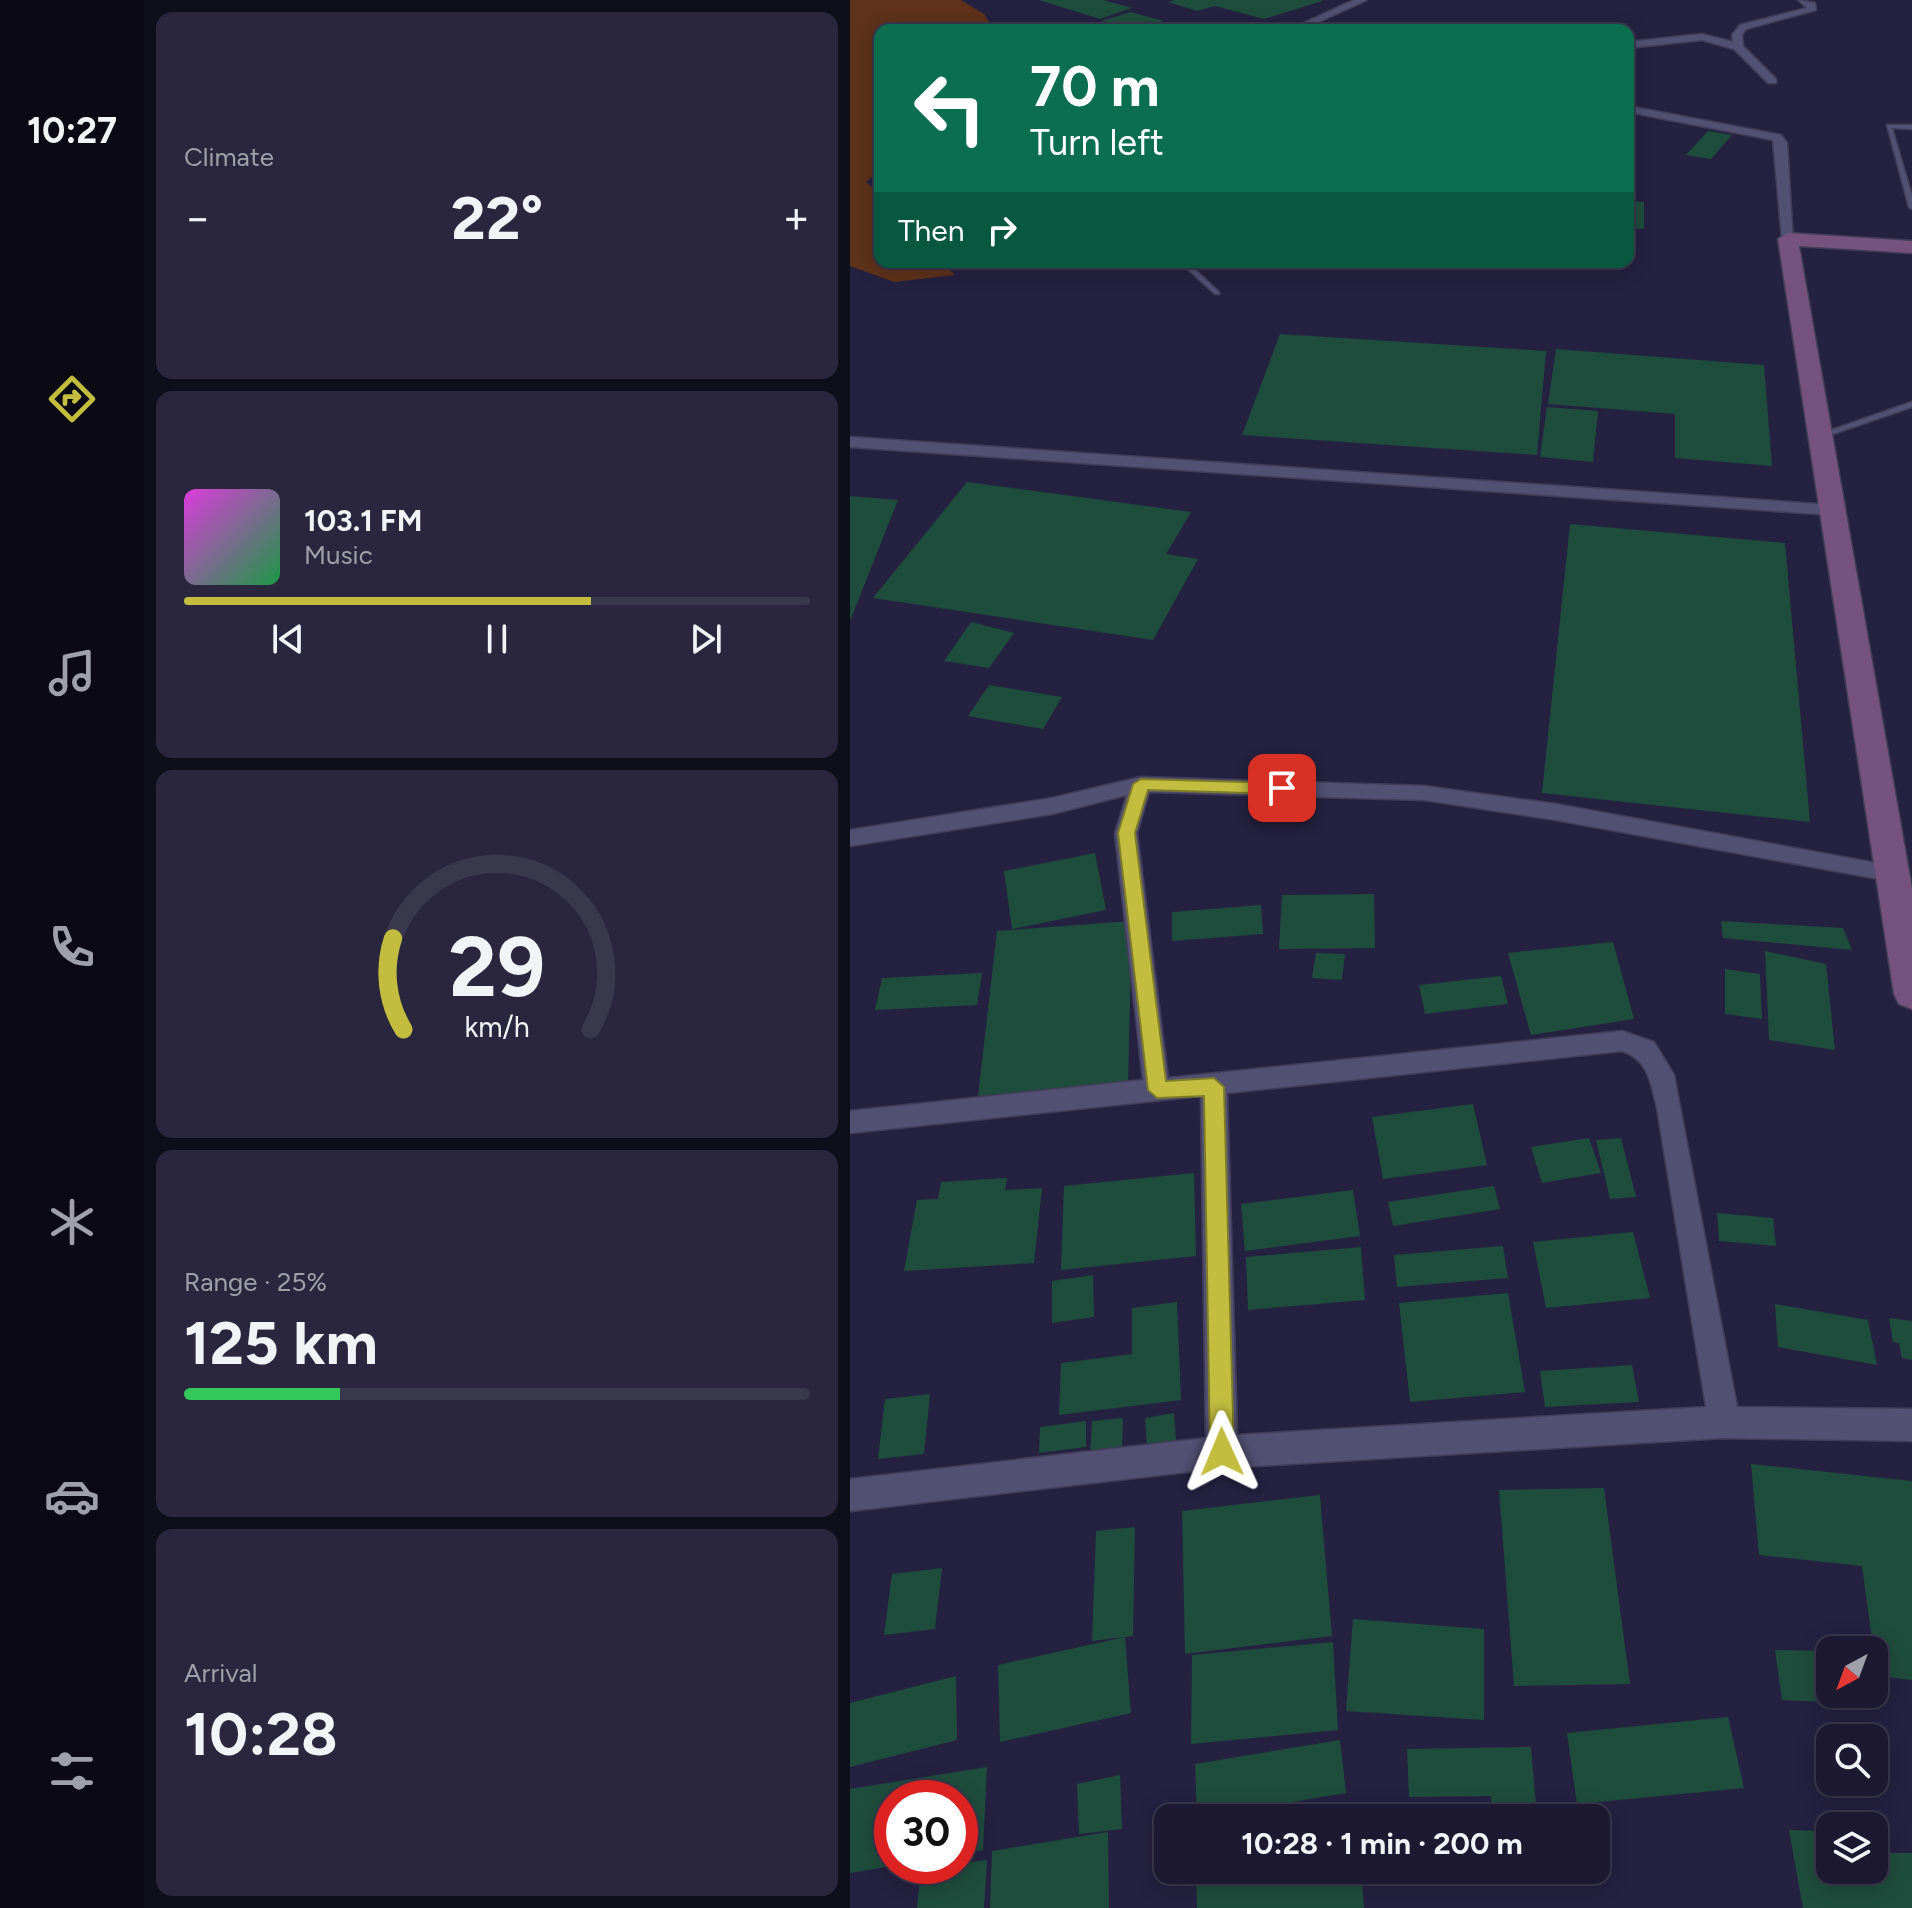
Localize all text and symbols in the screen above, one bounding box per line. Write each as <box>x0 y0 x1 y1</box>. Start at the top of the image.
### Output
text: 70 m <box>1030 53 1160 120</box>
icon: left <box>898 56 1002 160</box>
text: 10:27 <box>27 109 117 152</box>
text: Turn left <box>1030 121 1164 164</box>
text: Climate <box>184 141 274 173</box>
text: 22° <box>451 182 543 254</box>
text: − <box>184 191 211 244</box>
text: + <box>783 191 810 244</box>
icon: right <box>980 208 1024 252</box>
text: Then <box>898 212 964 249</box>
icon: directions <box>44 371 100 427</box>
text: 103.1 FM <box>304 502 422 539</box>
text: Music <box>304 539 373 571</box>
icon: previous <box>266 617 310 661</box>
icon: pause <box>475 617 519 661</box>
icon: next <box>684 617 728 661</box>
icon: music <box>44 645 100 701</box>
pin <box>1248 754 1316 822</box>
icon: arrive <box>1260 766 1304 810</box>
text: 29 <box>449 917 545 1017</box>
icon: phone <box>44 919 100 975</box>
text: km/h <box>464 1010 530 1044</box>
icon: climate <box>44 1194 100 1250</box>
text: Range · 25% <box>184 1266 327 1298</box>
text: 125 km <box>184 1307 378 1379</box>
position arrow <box>1180 1410 1264 1494</box>
icon: car <box>44 1468 100 1524</box>
north arrow <box>1816 1636 1888 1708</box>
map controls <box>1816 1636 1888 1884</box>
text: Arrival <box>184 1657 257 1689</box>
text: 10:28 <box>184 1698 338 1770</box>
button: search <box>1816 1724 1888 1796</box>
icon: filters <box>44 1743 100 1799</box>
speed limit sign: 30 <box>874 1780 978 1884</box>
button: layers <box>1816 1812 1888 1884</box>
text: 10:28 · 1 min · 200 m <box>1241 1825 1523 1862</box>

